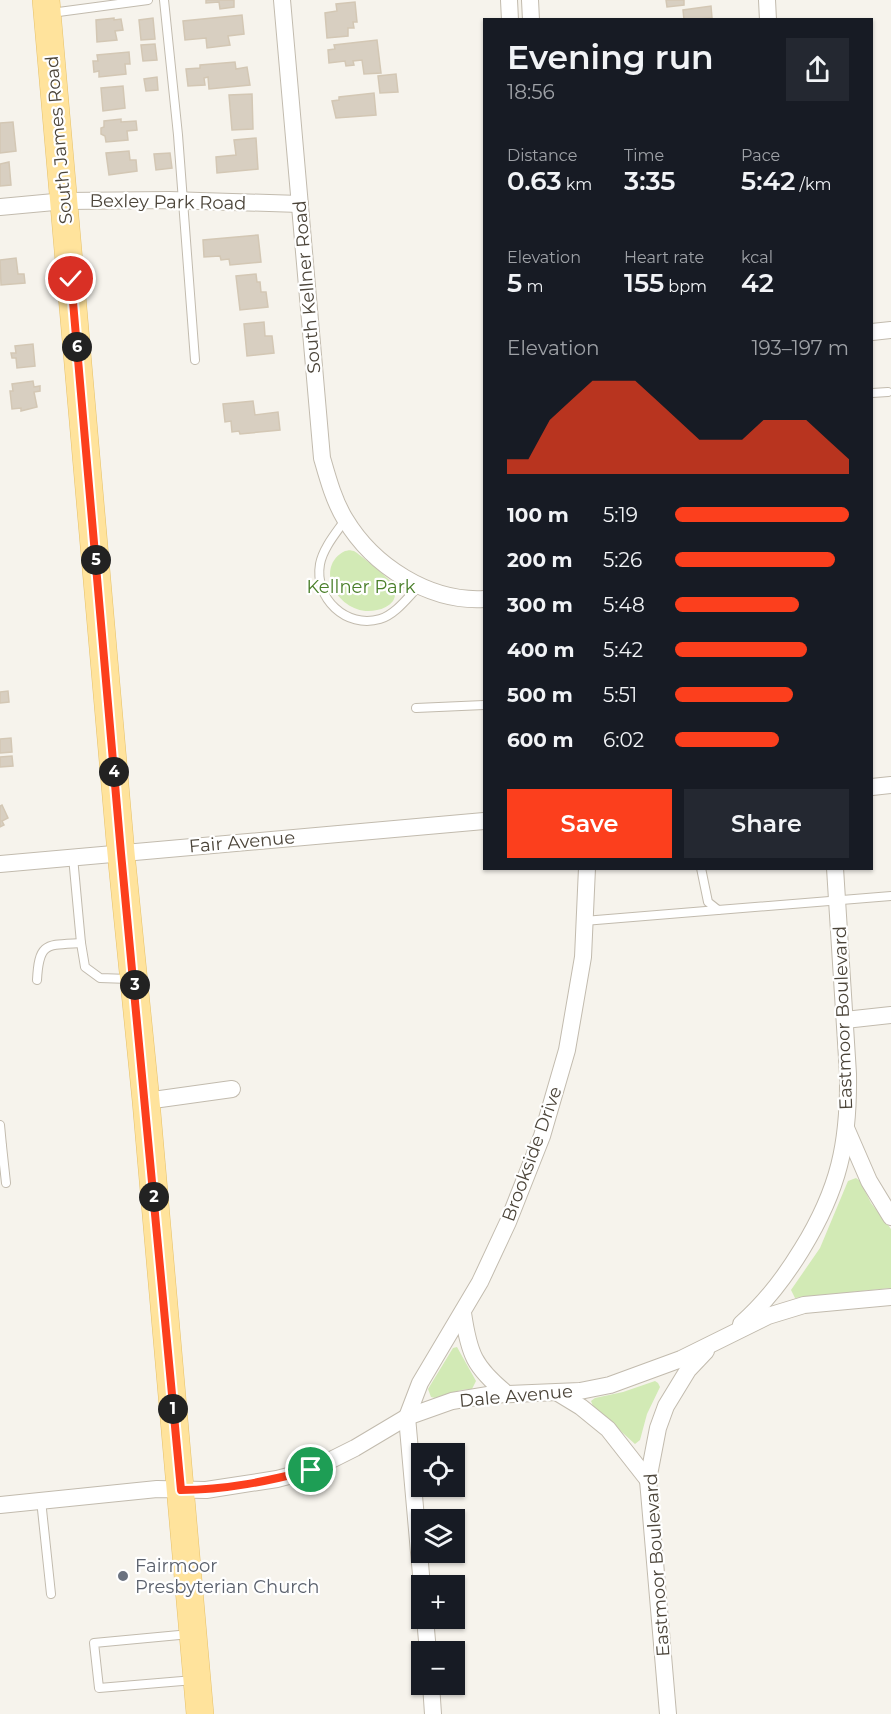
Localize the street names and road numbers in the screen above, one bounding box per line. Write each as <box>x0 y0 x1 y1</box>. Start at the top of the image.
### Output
street label: South James Road <box>41 55 77 225</box>
street label: Bexley Park Road <box>89 190 247 214</box>
street label: South Kellner Road <box>288 200 326 374</box>
street label: Fair Avenue <box>188 826 296 858</box>
street label: Eastmoor Boulevard <box>829 926 857 1110</box>
street label: Brookside Drive <box>497 1083 567 1225</box>
street label: Dale Avenue <box>458 1380 574 1412</box>
street label: Eastmoor Boulevard <box>640 1472 674 1658</box>

